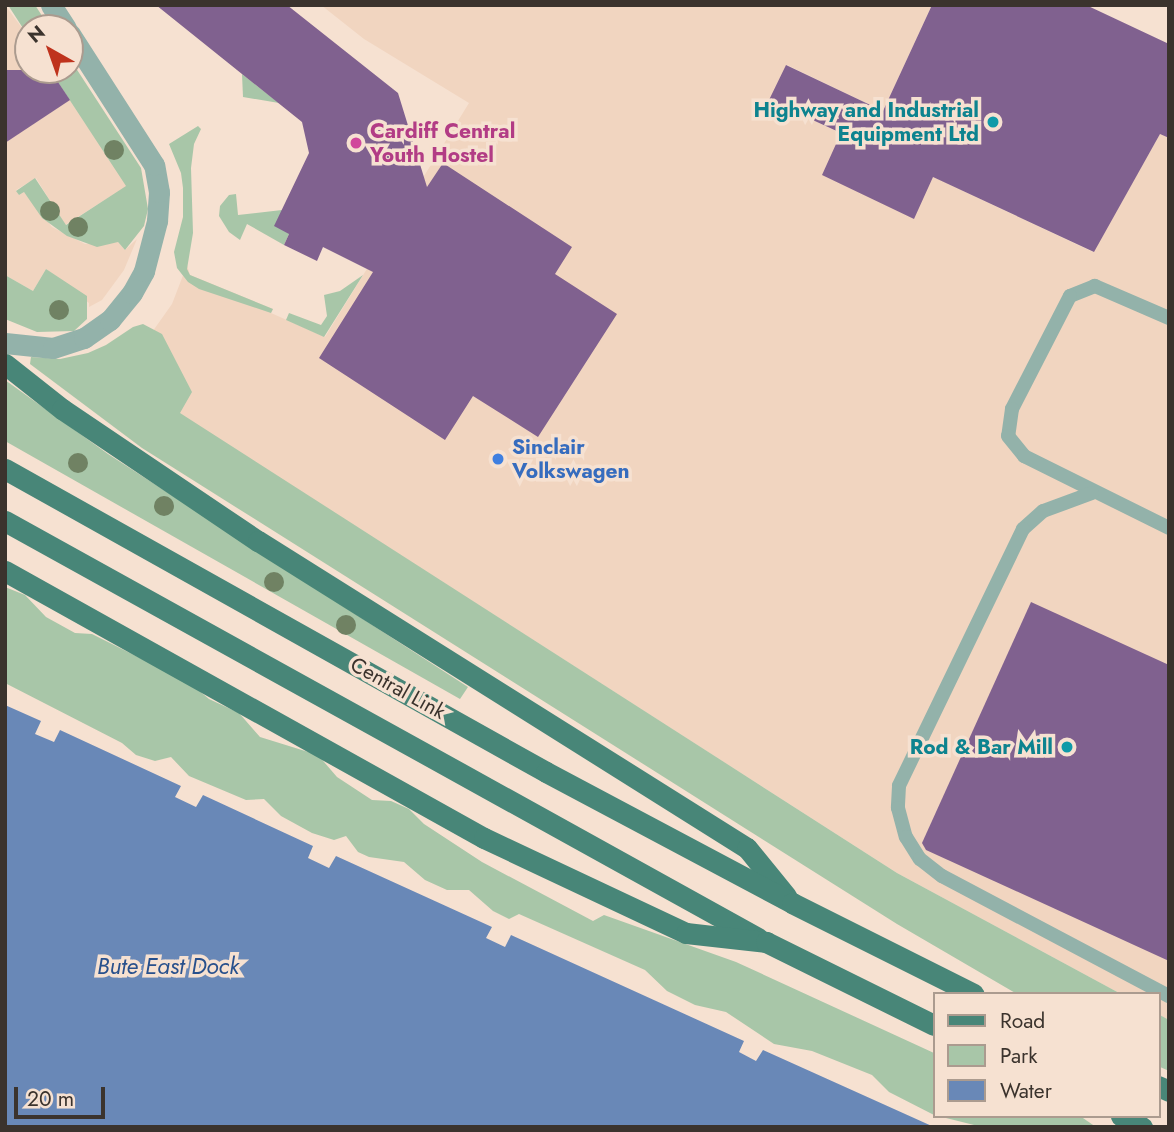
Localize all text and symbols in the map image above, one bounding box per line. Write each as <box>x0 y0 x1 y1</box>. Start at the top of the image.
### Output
north arrow <box>14 14 84 84</box>
text: N <box>22 19 51 49</box>
place label: Highway and Industrial Equipment Ltd <box>753 97 979 147</box>
marker: Highway and Industrial Equipment Ltd <box>985 114 1001 130</box>
place label: Cardiff Central Youth Hostel <box>370 118 515 168</box>
marker: Cardiff Central Youth Hostel <box>348 135 364 151</box>
place label: Sinclair Volkswagen <box>512 434 630 484</box>
marker: Sinclair Volkswagen <box>490 451 506 467</box>
street label: Central Link <box>346 652 450 724</box>
place label: Rod & Bar Mill <box>910 734 1053 760</box>
marker: Rod & Bar Mill <box>1059 739 1075 755</box>
water label: Bute East Dock <box>97 952 239 980</box>
legend <box>932 992 1160 1118</box>
text: Road <box>1000 1006 1045 1036</box>
text: Park <box>1000 1041 1037 1071</box>
scale bar <box>18 1072 108 1116</box>
text: Water <box>1000 1076 1052 1106</box>
text: 20 m <box>27 1084 74 1114</box>

